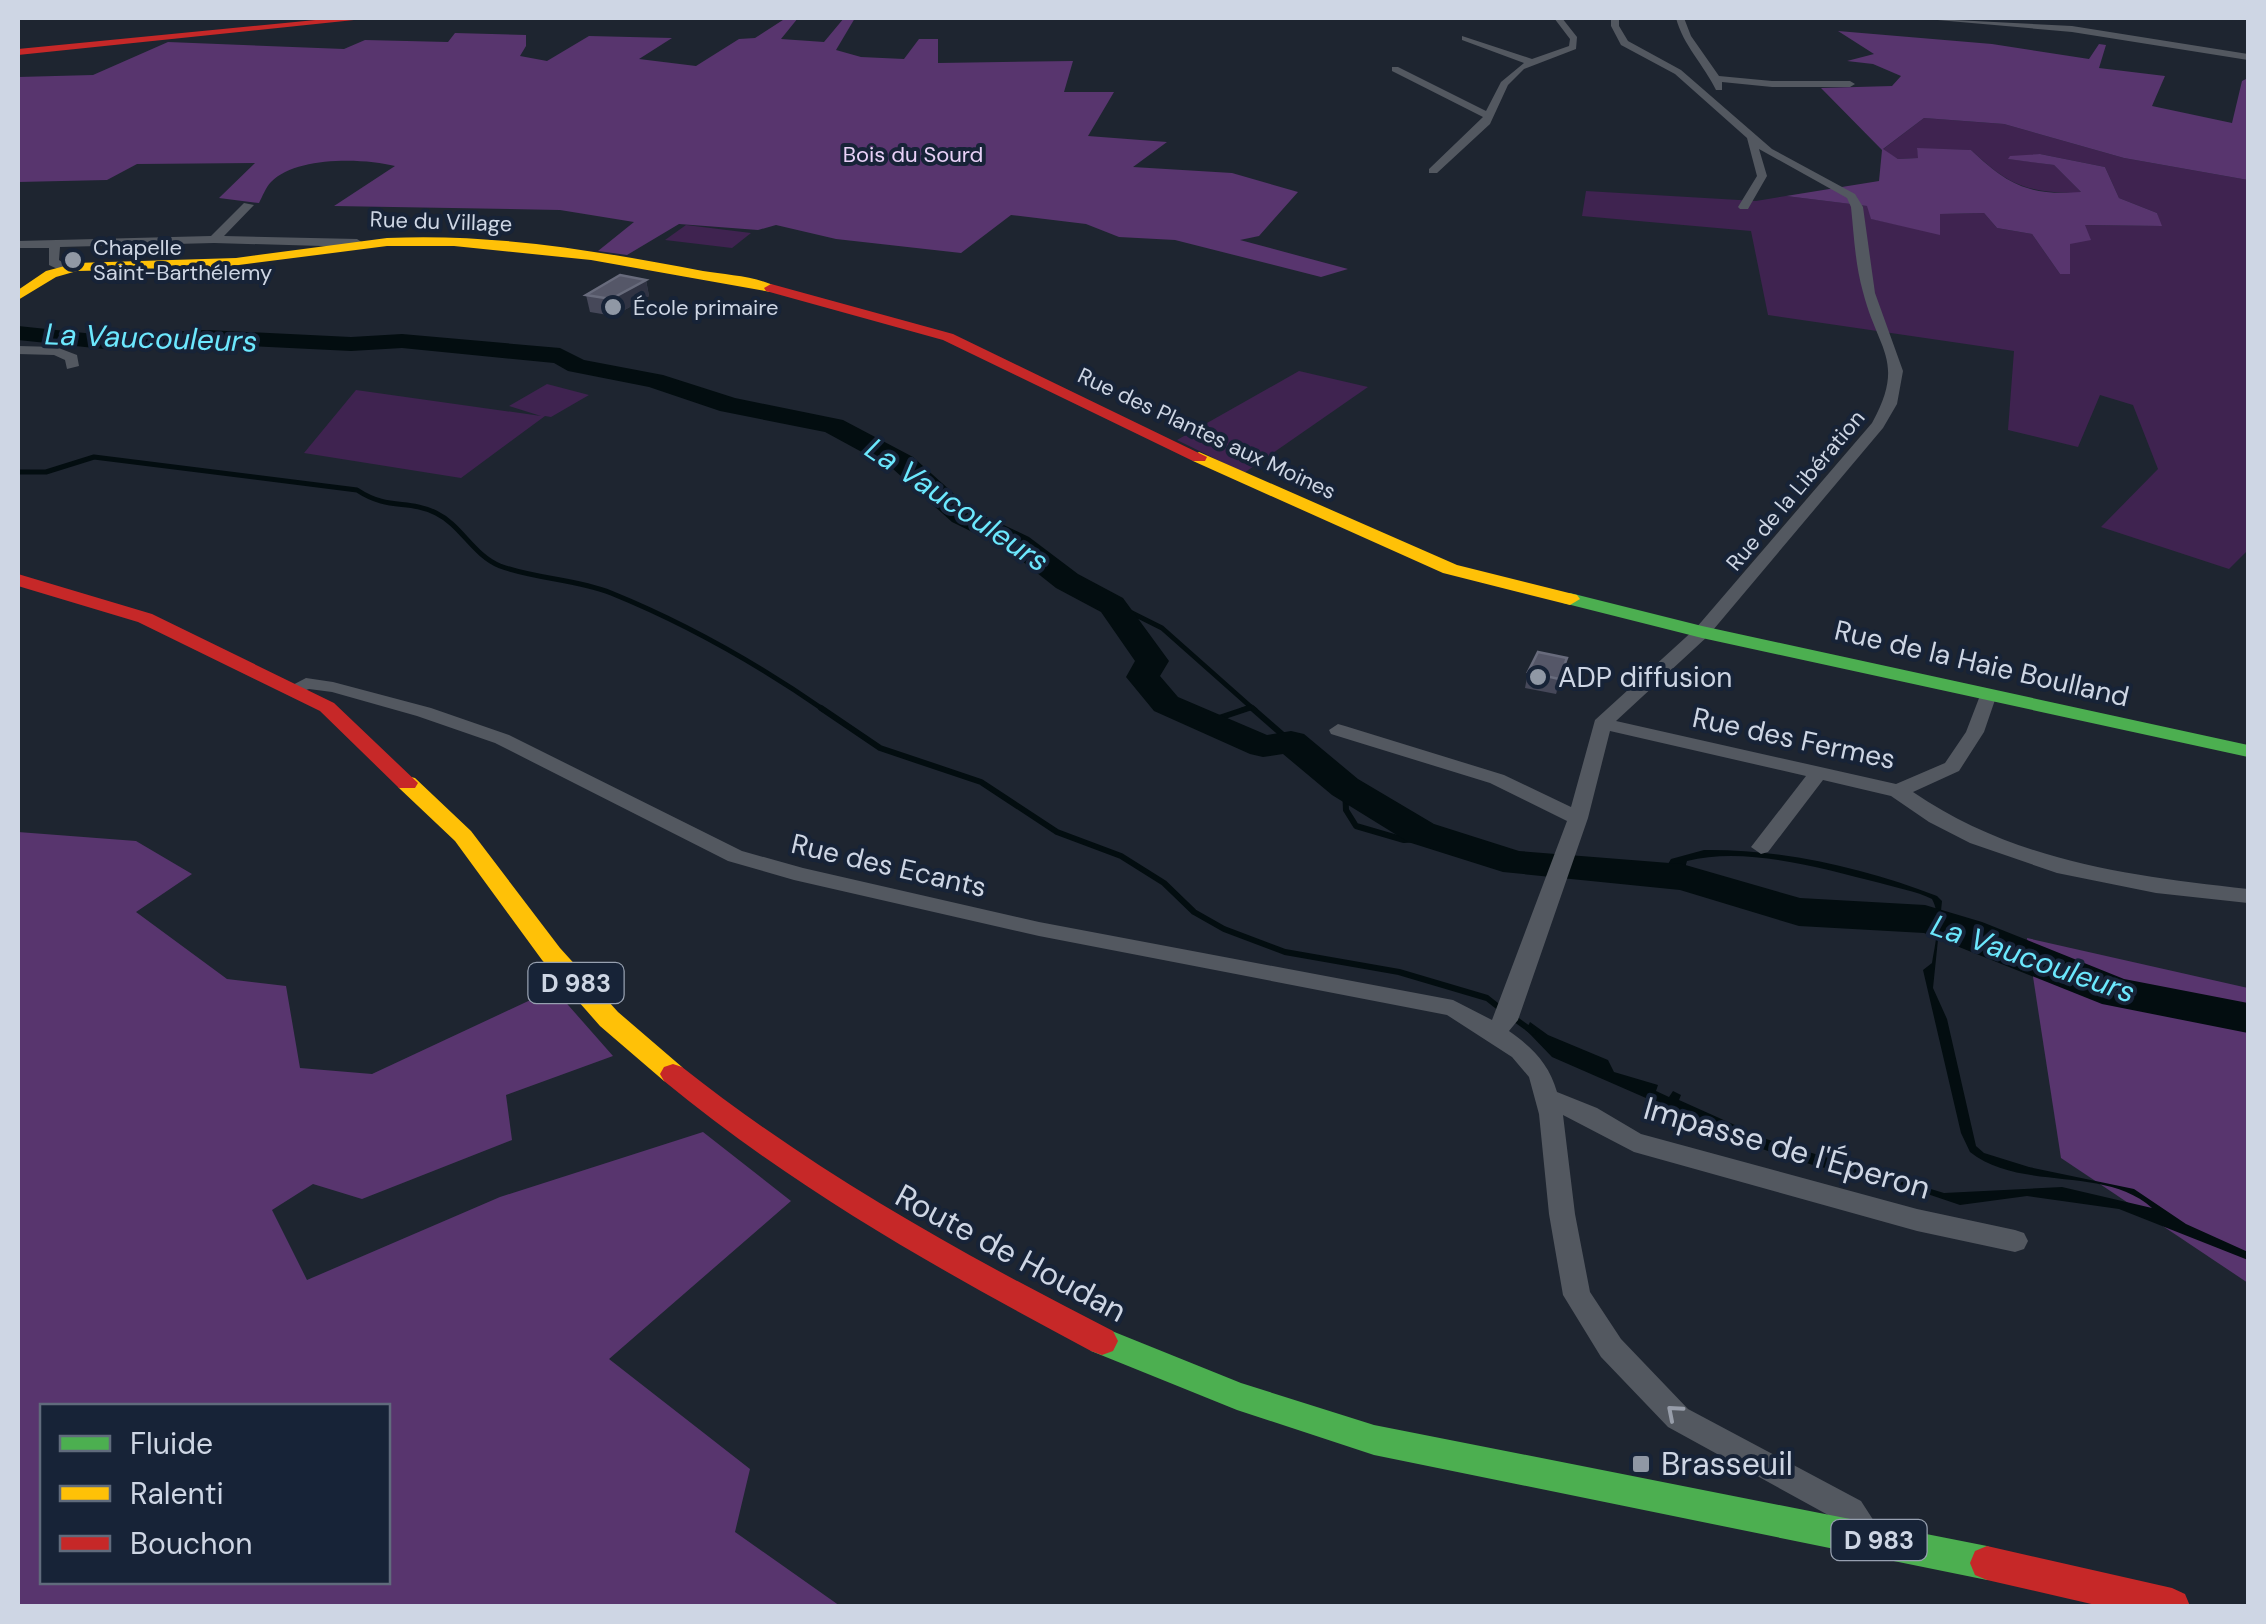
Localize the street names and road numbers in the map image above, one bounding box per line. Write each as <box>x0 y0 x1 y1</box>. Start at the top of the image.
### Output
street label: Rue du Village <box>369 205 513 238</box>
street label: Rue des Plantes aux Moines <box>1073 361 1340 506</box>
street label: Rue de la Libération <box>1720 404 1871 577</box>
street label: Rue de la Haie Boulland <box>1831 612 2133 715</box>
street label: Rue des Fermes <box>1689 699 1899 778</box>
street label: Rue des Ecants <box>788 825 990 906</box>
road number: D 983 <box>528 963 624 1003</box>
street label: Impasse de l'Éperon <box>1639 1087 1935 1209</box>
street label: Route de Houdan <box>888 1174 1134 1332</box>
road number: D 983 <box>1832 1520 1926 1560</box>

